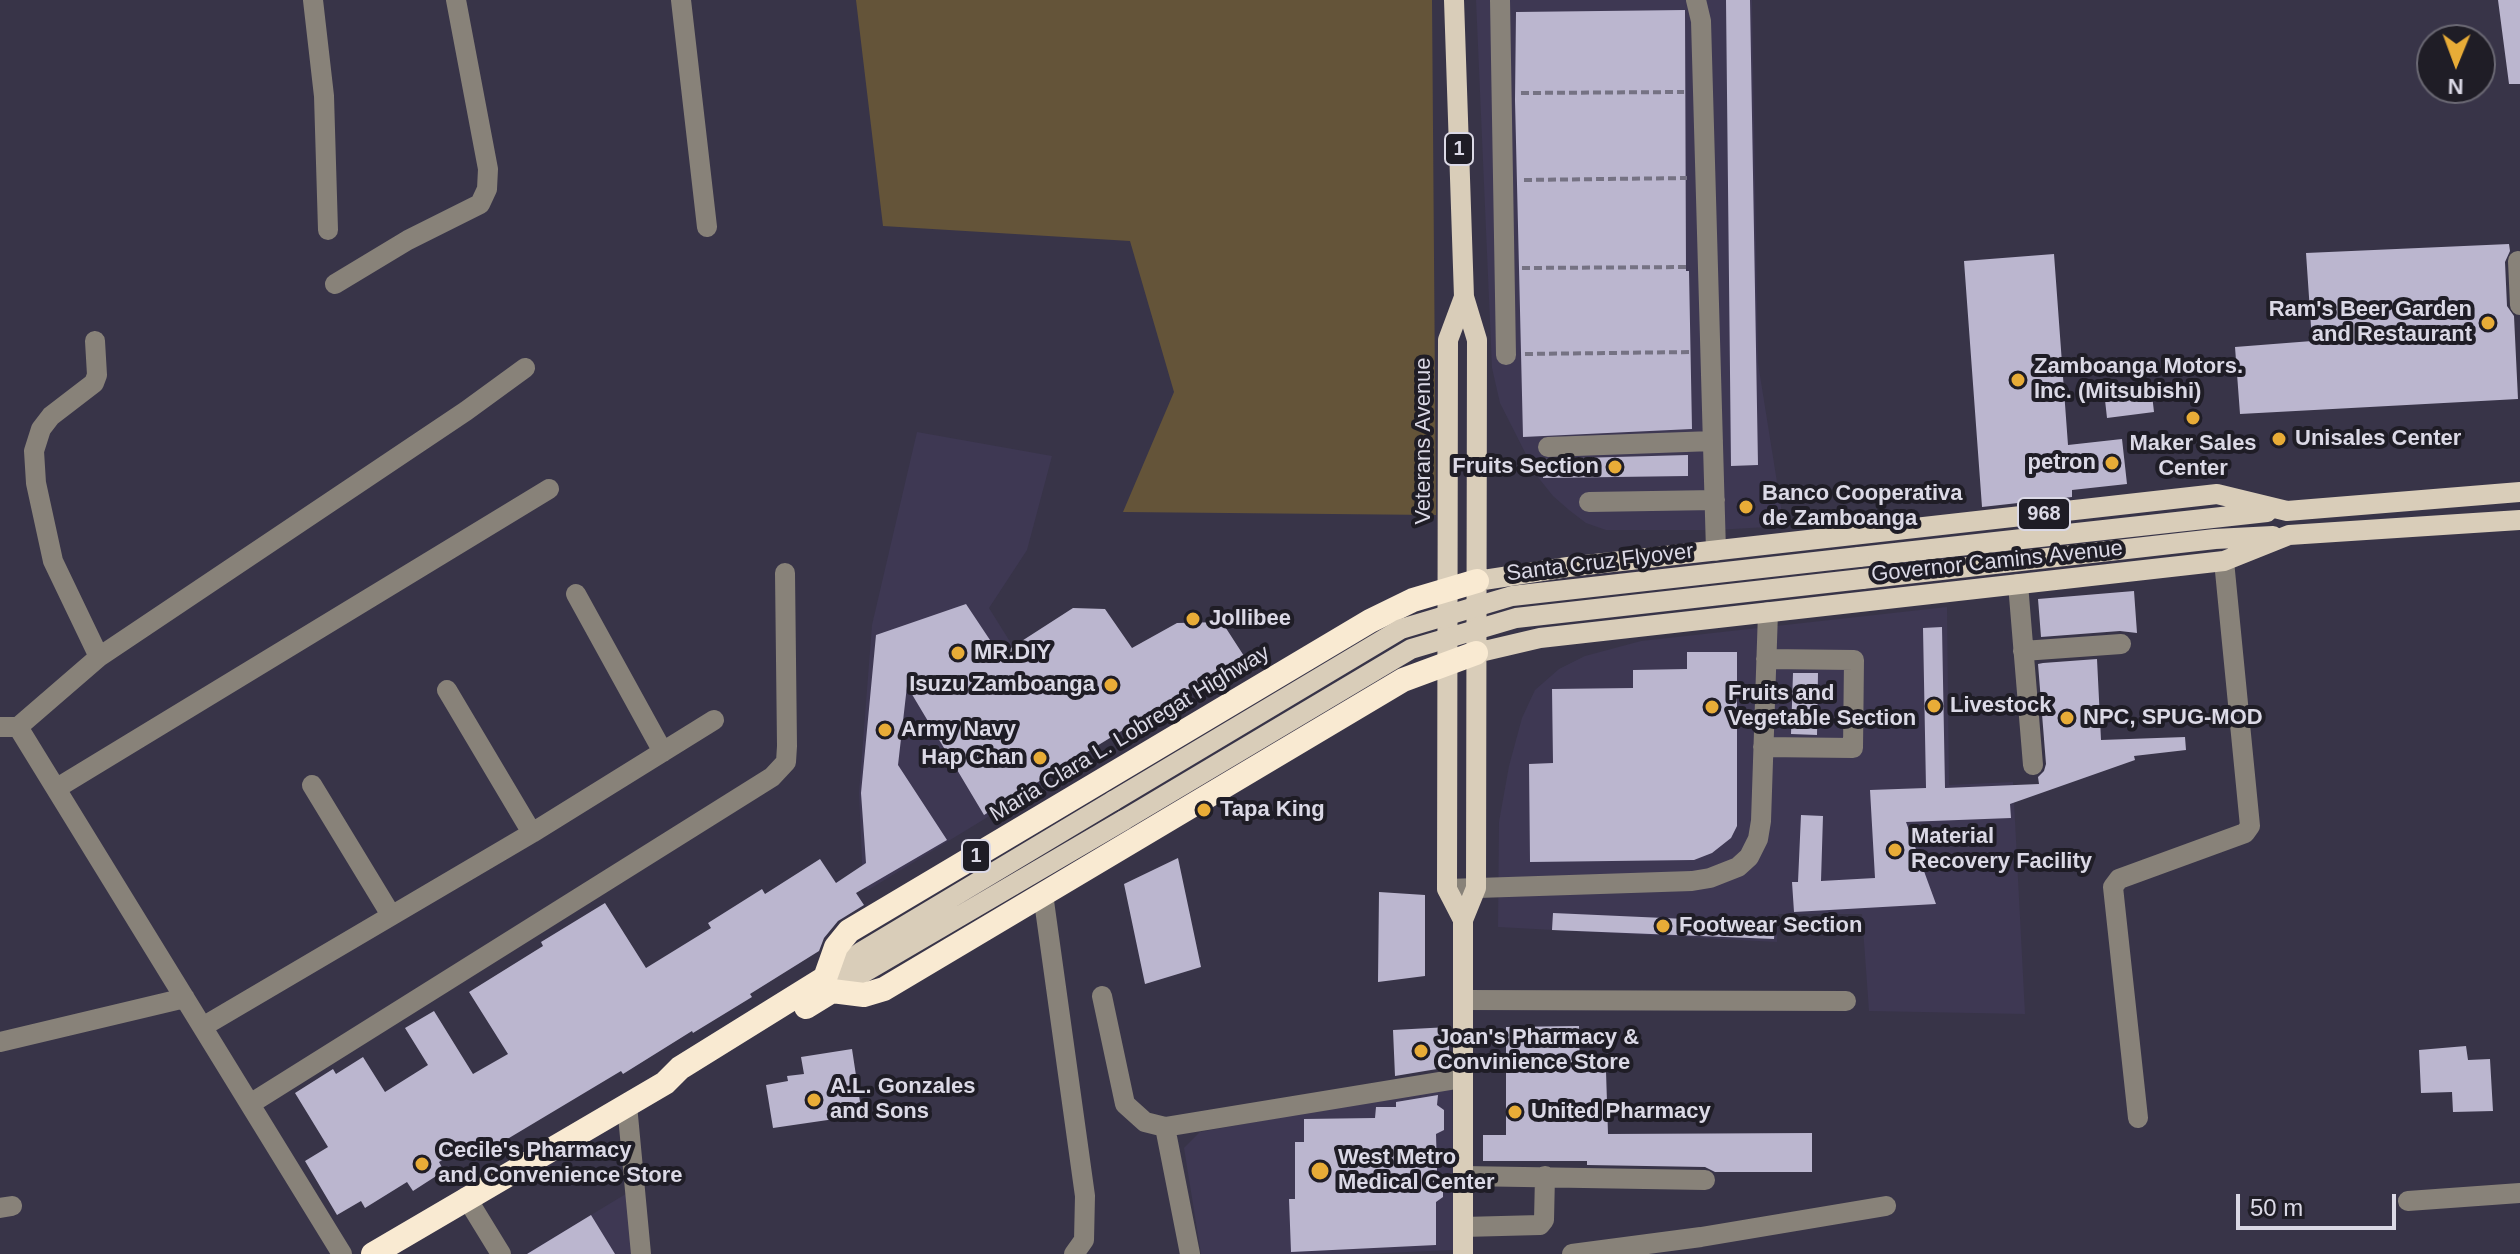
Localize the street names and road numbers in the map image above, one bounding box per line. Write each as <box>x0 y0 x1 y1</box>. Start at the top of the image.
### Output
road number: 1 <box>1445 133 1473 165</box>
street label: Veterans Avenue <box>1411 357 1437 525</box>
road number: 968 <box>2018 498 2070 530</box>
street label: Governor Camins Avenue <box>1870 536 2124 588</box>
street label: Santa Cruz Flyover <box>1505 538 1695 588</box>
street label: Maria Clara L. Lobregat Highway <box>985 640 1275 828</box>
road number: 1 <box>962 840 990 872</box>

